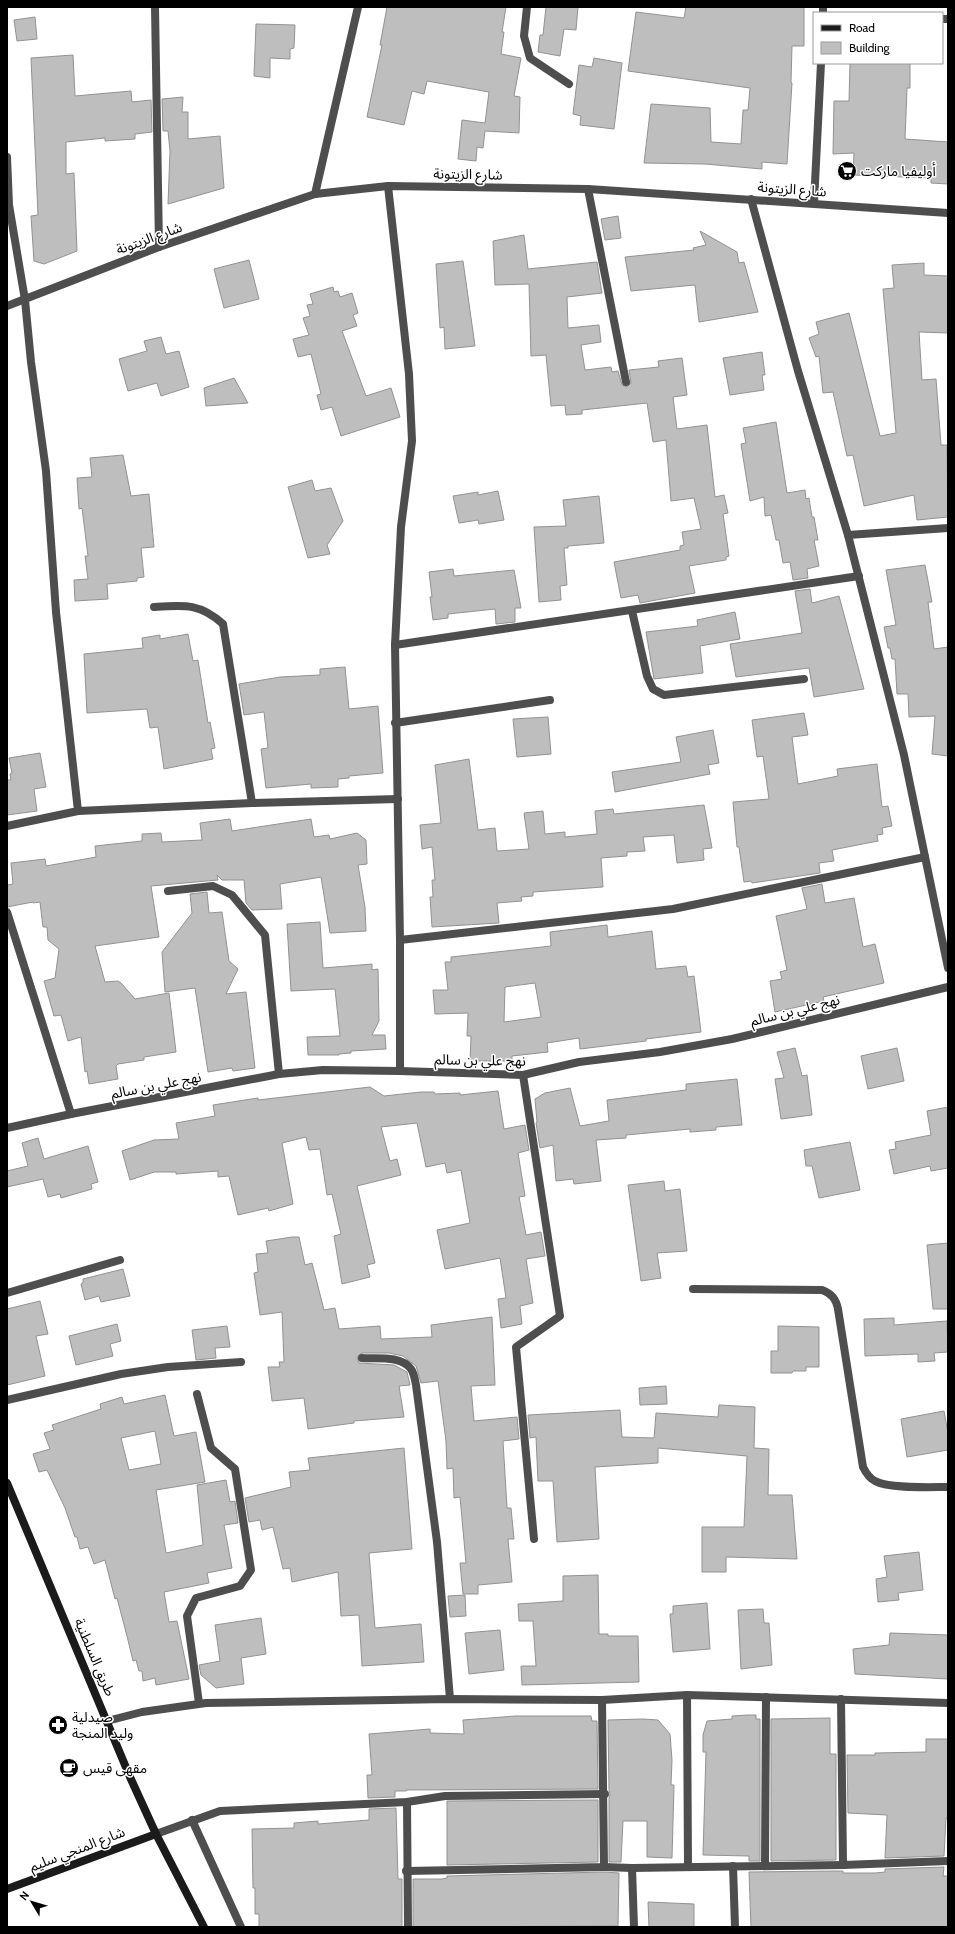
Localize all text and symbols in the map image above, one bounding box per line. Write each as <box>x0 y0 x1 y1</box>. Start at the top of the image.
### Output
legend <box>813 12 943 64</box>
text: Road <box>849 20 875 35</box>
text: Building <box>849 40 891 55</box>
supermarket icon: أوليفيا ماركت <box>836 160 858 182</box>
place label: أوليفيا ماركت <box>861 162 936 180</box>
street label: شارع الزيتونة <box>433 164 503 186</box>
street label: شارع الزيتونة <box>757 178 827 202</box>
street label: شارع الزيتونة <box>113 218 185 260</box>
street label: نهج علي بن سالم <box>748 990 842 1032</box>
street label: نهج علي بن سالم <box>434 1050 526 1072</box>
street label: نهج علي بن سالم <box>109 1067 203 1105</box>
street label: طريق السلطنية <box>70 1615 120 1699</box>
place label: صيدلية وليد المنجة <box>72 1708 133 1742</box>
pharmacy icon: صيدلية وليد المنجة <box>47 1714 69 1736</box>
cafe icon: مقهى قيس <box>58 1757 80 1779</box>
place label: مقهى قيس <box>83 1759 147 1777</box>
street label: شارع المنجي سليم <box>27 1823 128 1878</box>
north arrow <box>12 1882 52 1922</box>
text: N <box>16 1888 32 1903</box>

